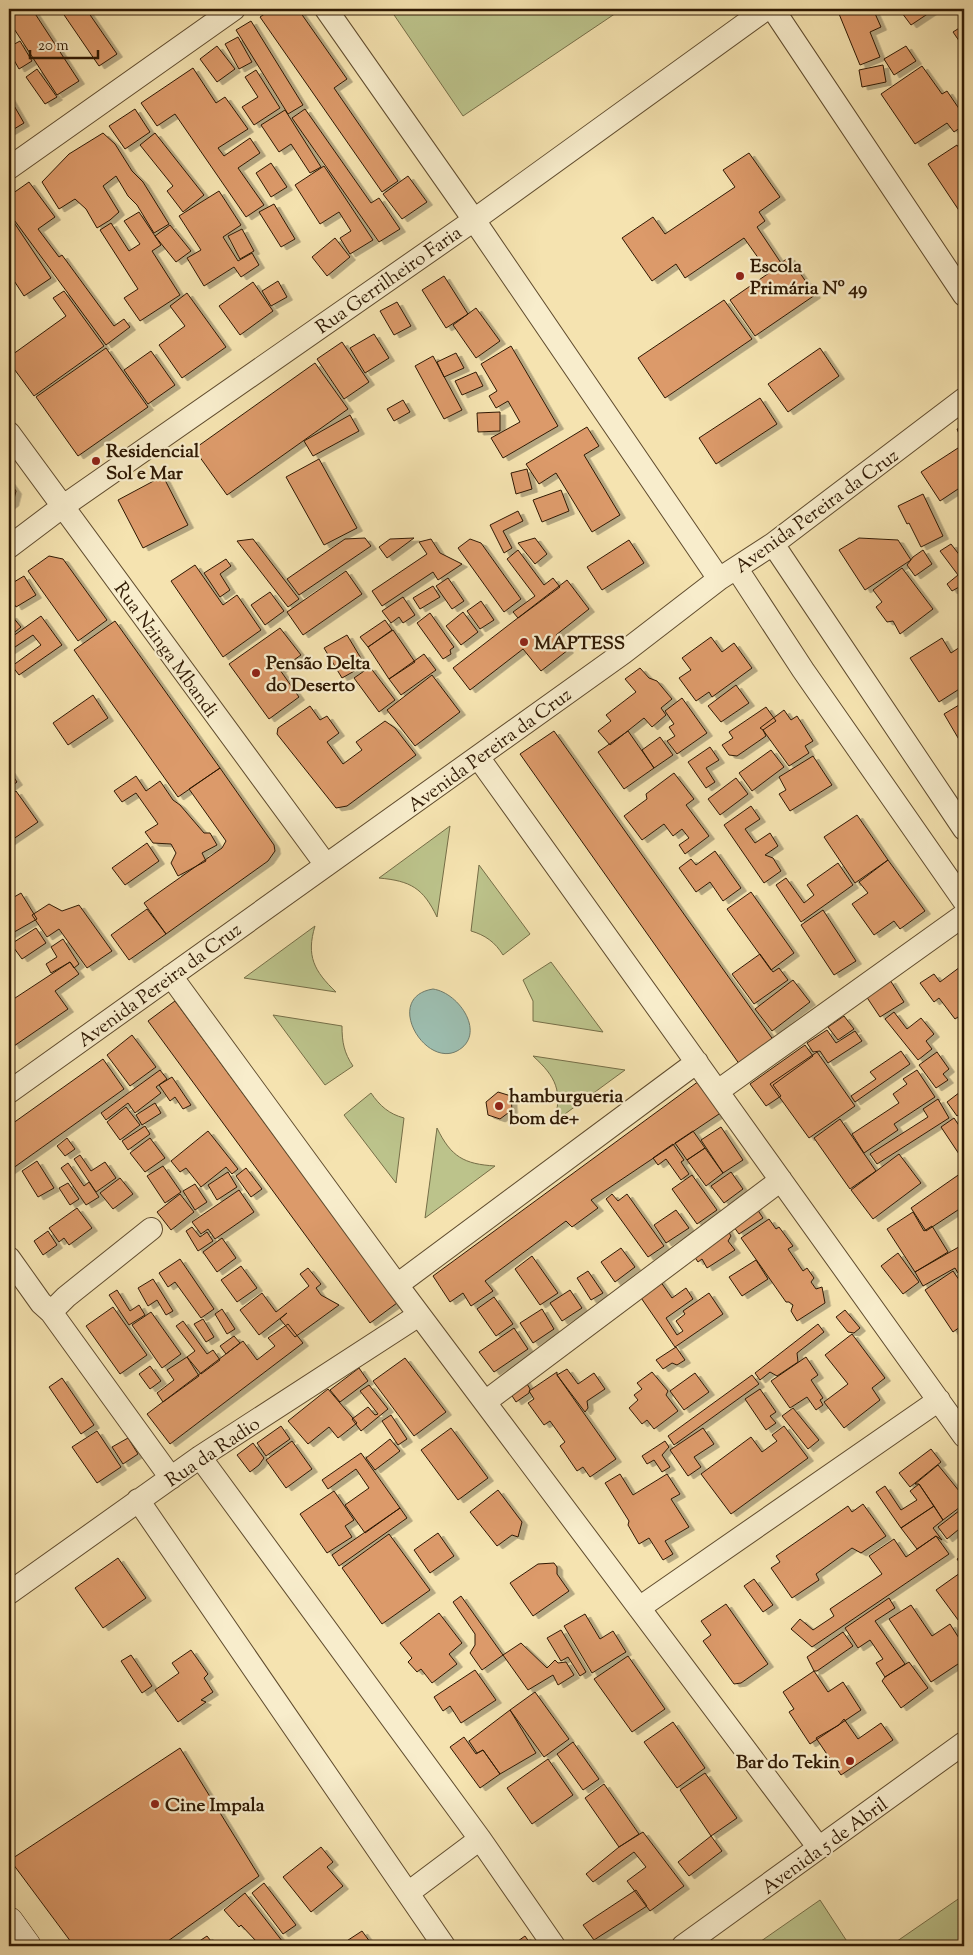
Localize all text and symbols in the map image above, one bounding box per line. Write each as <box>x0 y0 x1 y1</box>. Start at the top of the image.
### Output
scale bar <box>30 28 98 60</box>
text: 20 m <box>38 36 69 57</box>
street label: Rua Gerrilheiro Faria <box>311 220 468 342</box>
place label: Escola Primária Nº 49 <box>750 254 867 303</box>
marker: Escola Primária Nº 49 <box>734 270 746 282</box>
place label: Residencial Sol e Mar <box>106 439 200 488</box>
street label: Avenida Pereira da Cruz <box>730 443 905 581</box>
marker: Residencial Sol e Mar <box>90 455 102 467</box>
street label: Rua Nzinga Mbandi <box>107 577 223 724</box>
place label: MAPTESS <box>534 631 625 658</box>
marker: MAPTESS <box>518 636 530 648</box>
place label: Pensão Delta do Deserto <box>266 651 371 700</box>
marker: Pensão Delta do Deserto <box>250 667 262 679</box>
street label: Avenida Pereira da Cruz <box>403 682 578 820</box>
street label: Avenida Pereira da Cruz <box>73 917 248 1055</box>
place label: hamburgueria bom de+ <box>508 1084 623 1133</box>
marker: hamburgueria bom de+ <box>493 1100 505 1112</box>
street label: Rua da Radio <box>161 1411 266 1495</box>
place label: Bar do Tekin <box>736 1750 841 1777</box>
marker: Bar do Tekin <box>844 1755 856 1767</box>
street label: Avenida 5 de Abril <box>757 1792 894 1902</box>
place label: Cine Impala <box>165 1793 265 1820</box>
marker: Cine Impala <box>149 1798 161 1810</box>

